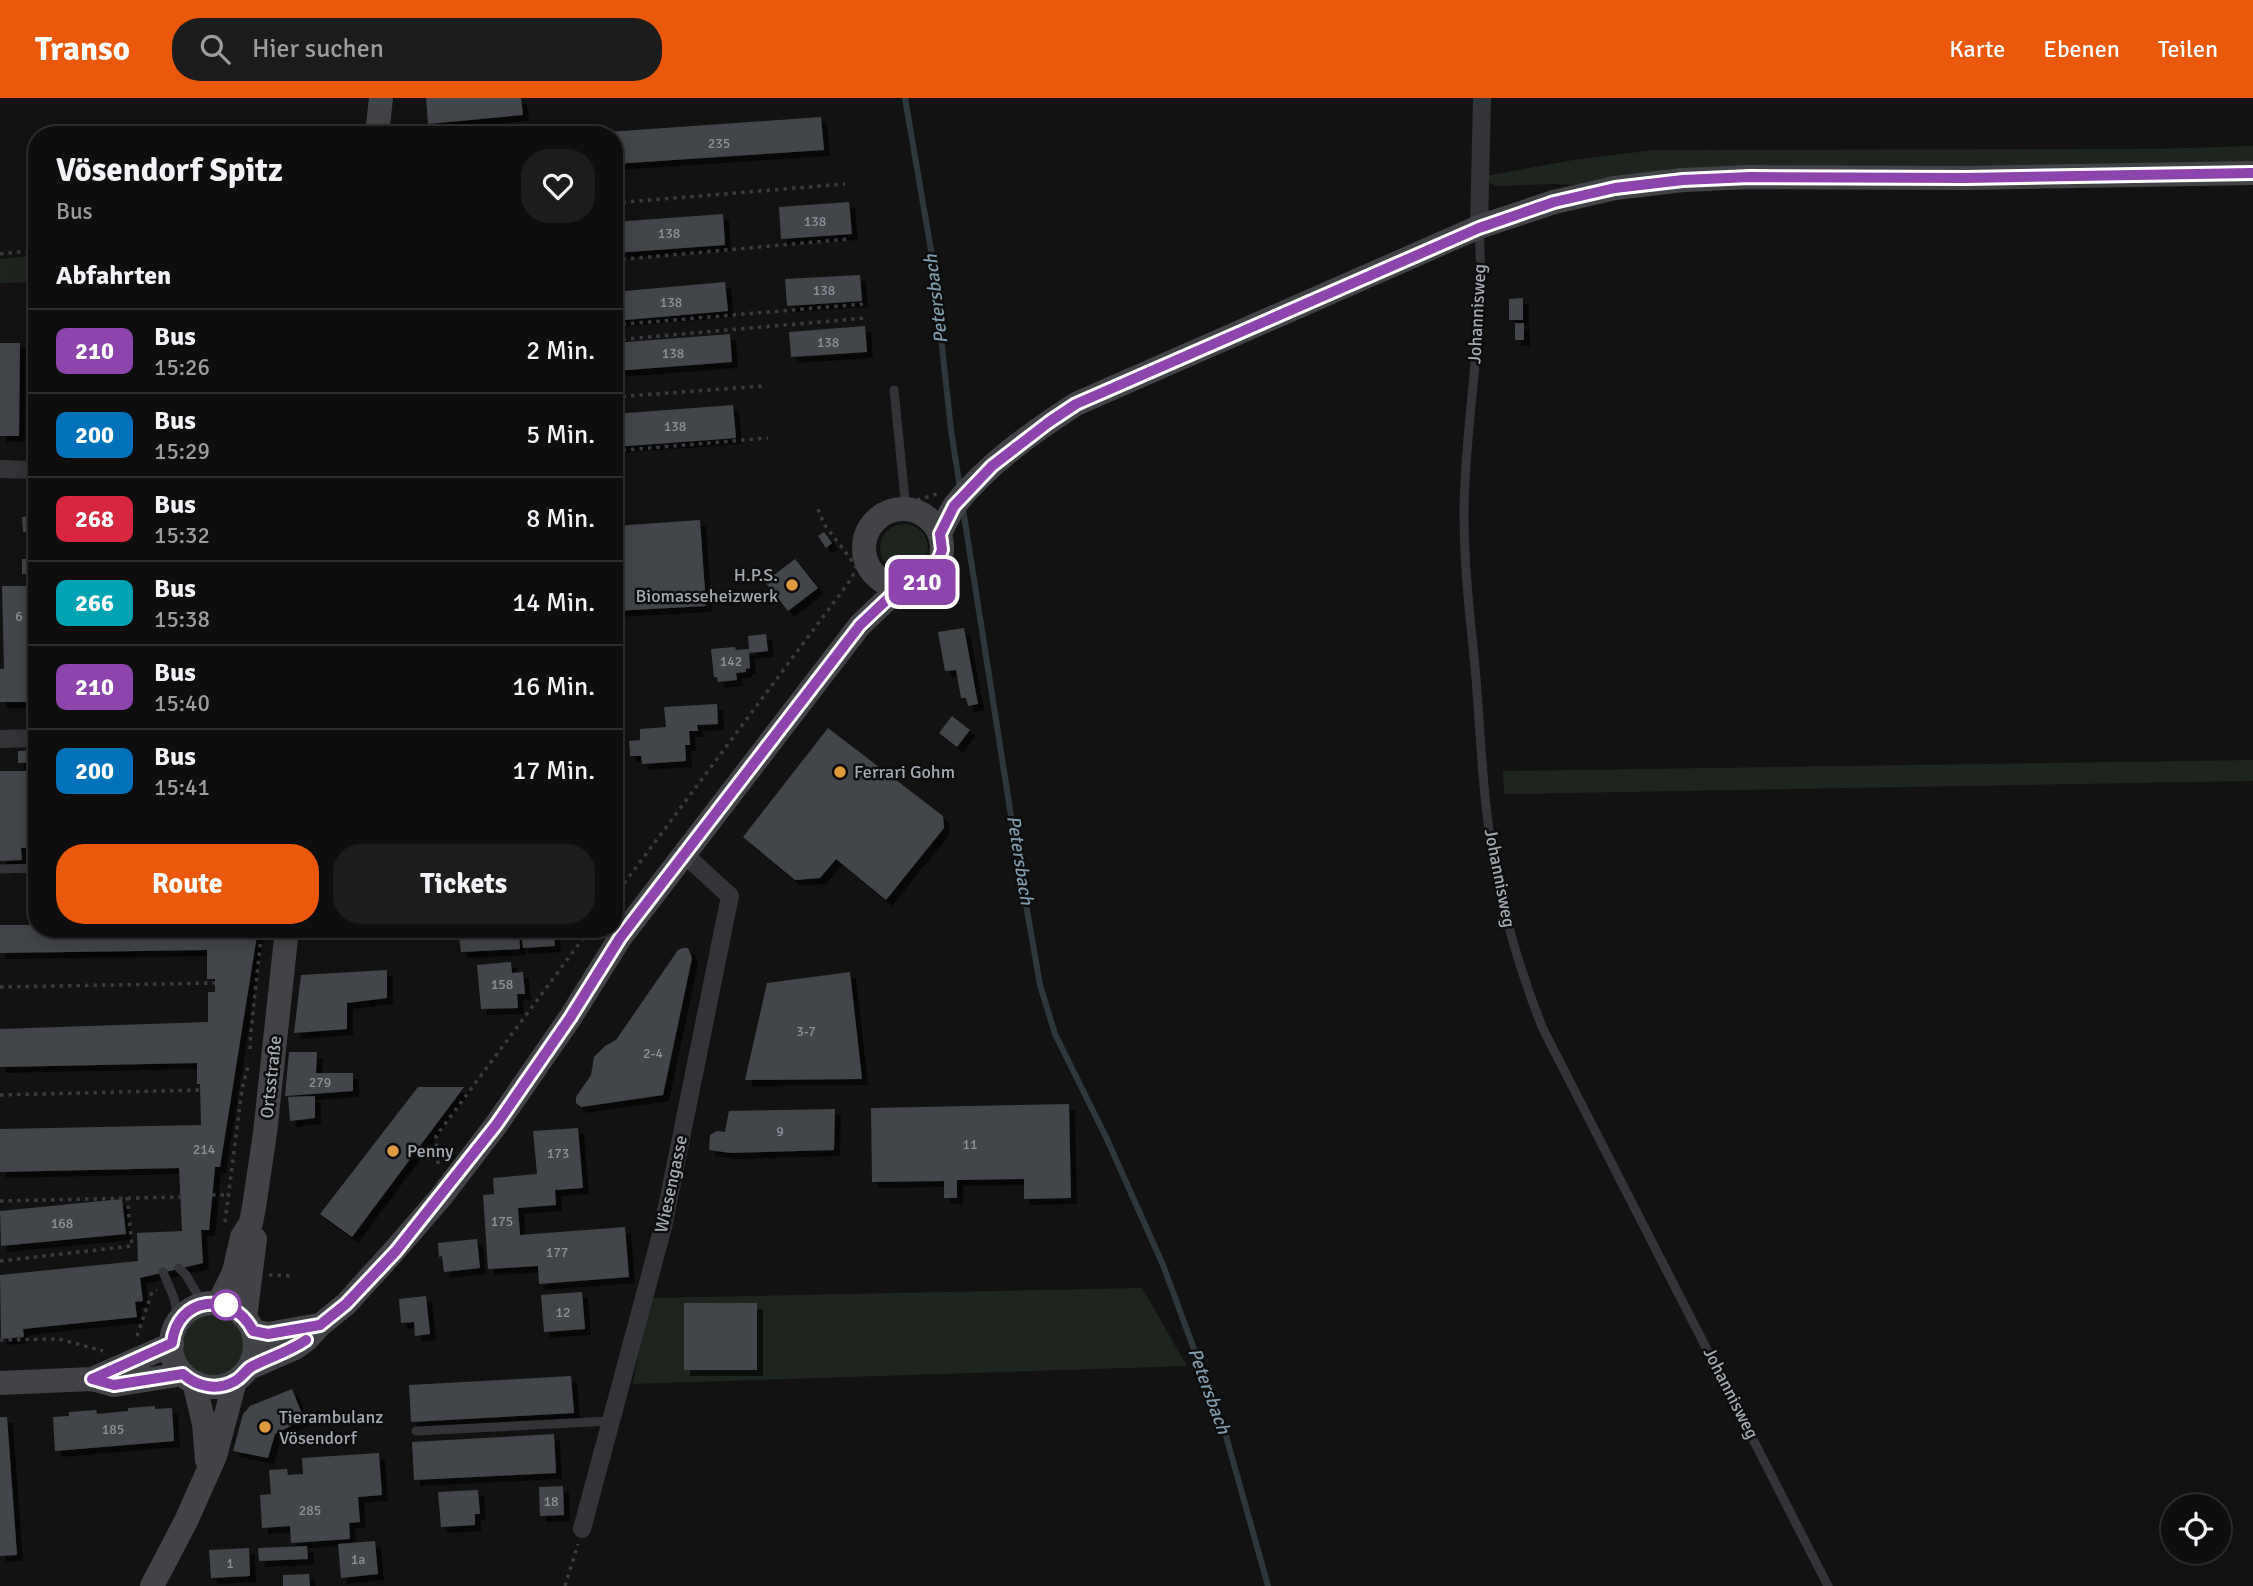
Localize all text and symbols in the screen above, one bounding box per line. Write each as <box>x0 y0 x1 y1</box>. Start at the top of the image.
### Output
search box <box>172 18 662 81</box>
text: Transo <box>35 29 130 70</box>
icon: search <box>196 30 234 68</box>
text: Hier suchen <box>252 33 384 65</box>
text: Karte <box>1949 34 2005 64</box>
text: Ebenen <box>2043 34 2120 64</box>
text: Teilen <box>2158 34 2218 64</box>
house number: 235 <box>708 135 730 152</box>
button: heart <box>521 149 595 223</box>
text: Vösendorf Spitz <box>56 150 283 191</box>
text: Bus <box>56 197 93 226</box>
house number: 138 <box>804 213 826 230</box>
house number: 138 <box>658 225 680 242</box>
water label: Petersbach <box>919 252 953 345</box>
text: Abfahrten <box>56 260 171 292</box>
street label: Johannisweg <box>1463 263 1491 365</box>
house number: 138 <box>813 282 835 299</box>
house number: 138 <box>660 294 682 311</box>
text: Bus <box>154 321 196 353</box>
house number: 138 <box>817 334 839 351</box>
text: 2 Min. <box>526 335 595 367</box>
text: 210 <box>75 336 114 366</box>
house number: 138 <box>662 345 684 362</box>
text: 15:26 <box>154 353 210 382</box>
text: Bus <box>154 405 196 437</box>
house number: 138 <box>664 418 686 435</box>
text: 5 Min. <box>526 419 595 451</box>
text: 200 <box>75 420 114 450</box>
text: 15:29 <box>154 437 210 466</box>
text: Bus <box>154 489 196 521</box>
text: 8 Min. <box>526 503 595 535</box>
text: 268 <box>75 504 114 534</box>
text: 15:32 <box>154 521 210 550</box>
line badge: 210 <box>882 559 962 605</box>
place label: H.P.S. Biomasseheizwerk <box>635 564 778 607</box>
text: 210 <box>903 567 941 597</box>
text: Bus <box>154 573 196 605</box>
marker: H.P.S. Biomasseheizwerk <box>784 577 800 593</box>
text: 14 Min. <box>512 587 595 619</box>
text: 266 <box>75 588 114 618</box>
text: 15:38 <box>154 605 210 634</box>
house number: 6 <box>15 608 23 625</box>
house number: 142 <box>720 653 742 670</box>
text: Bus <box>154 657 196 689</box>
text: 16 Min. <box>512 671 595 703</box>
text: 210 <box>75 672 114 702</box>
text: 15:40 <box>154 689 210 718</box>
text: Bus <box>154 741 196 773</box>
text: 17 Min. <box>512 755 595 787</box>
text: 200 <box>75 756 114 786</box>
place label: Ferrari Gohm <box>854 761 955 783</box>
marker: Ferrari Gohm <box>832 764 848 780</box>
text: 15:41 <box>154 773 210 802</box>
water label: Petersbach <box>1001 814 1039 907</box>
street label: Johannisweg <box>1480 827 1520 929</box>
button: Route <box>56 844 319 924</box>
button: Tickets <box>333 844 595 924</box>
house number: 158 <box>491 976 513 993</box>
house number: 3-7 <box>796 1023 816 1040</box>
street label: Ortsstraße <box>256 1035 286 1119</box>
house number: 2-4 <box>643 1045 663 1062</box>
house number: 279 <box>309 1074 331 1091</box>
house number: 9 <box>776 1123 784 1140</box>
street label: Wiesengasse <box>650 1133 692 1235</box>
house number: 11 <box>962 1136 978 1153</box>
place label: Penny <box>407 1140 454 1162</box>
house number: 214 <box>193 1141 216 1158</box>
marker: Penny <box>385 1143 401 1159</box>
house number: 173 <box>547 1145 569 1162</box>
house number: 175 <box>491 1213 513 1230</box>
house number: 168 <box>51 1215 73 1232</box>
house number: 177 <box>546 1244 568 1261</box>
unlabelled marker <box>211 1290 241 1320</box>
house number: 12 <box>555 1304 571 1321</box>
street label: Johannisweg <box>1698 1343 1764 1443</box>
water label: Petersbach <box>1182 1345 1236 1438</box>
place label: Tierambulanz Vösendorf <box>279 1406 383 1449</box>
marker: Tierambulanz Vösendorf <box>257 1419 273 1435</box>
house number: 185 <box>102 1421 124 1438</box>
house number: 18 <box>543 1493 559 1510</box>
map controls <box>2161 1494 2231 1564</box>
button: locate <box>2161 1494 2231 1564</box>
house number: 285 <box>299 1502 321 1519</box>
house number: 1a <box>351 1551 365 1568</box>
house number: 1 <box>226 1555 234 1572</box>

